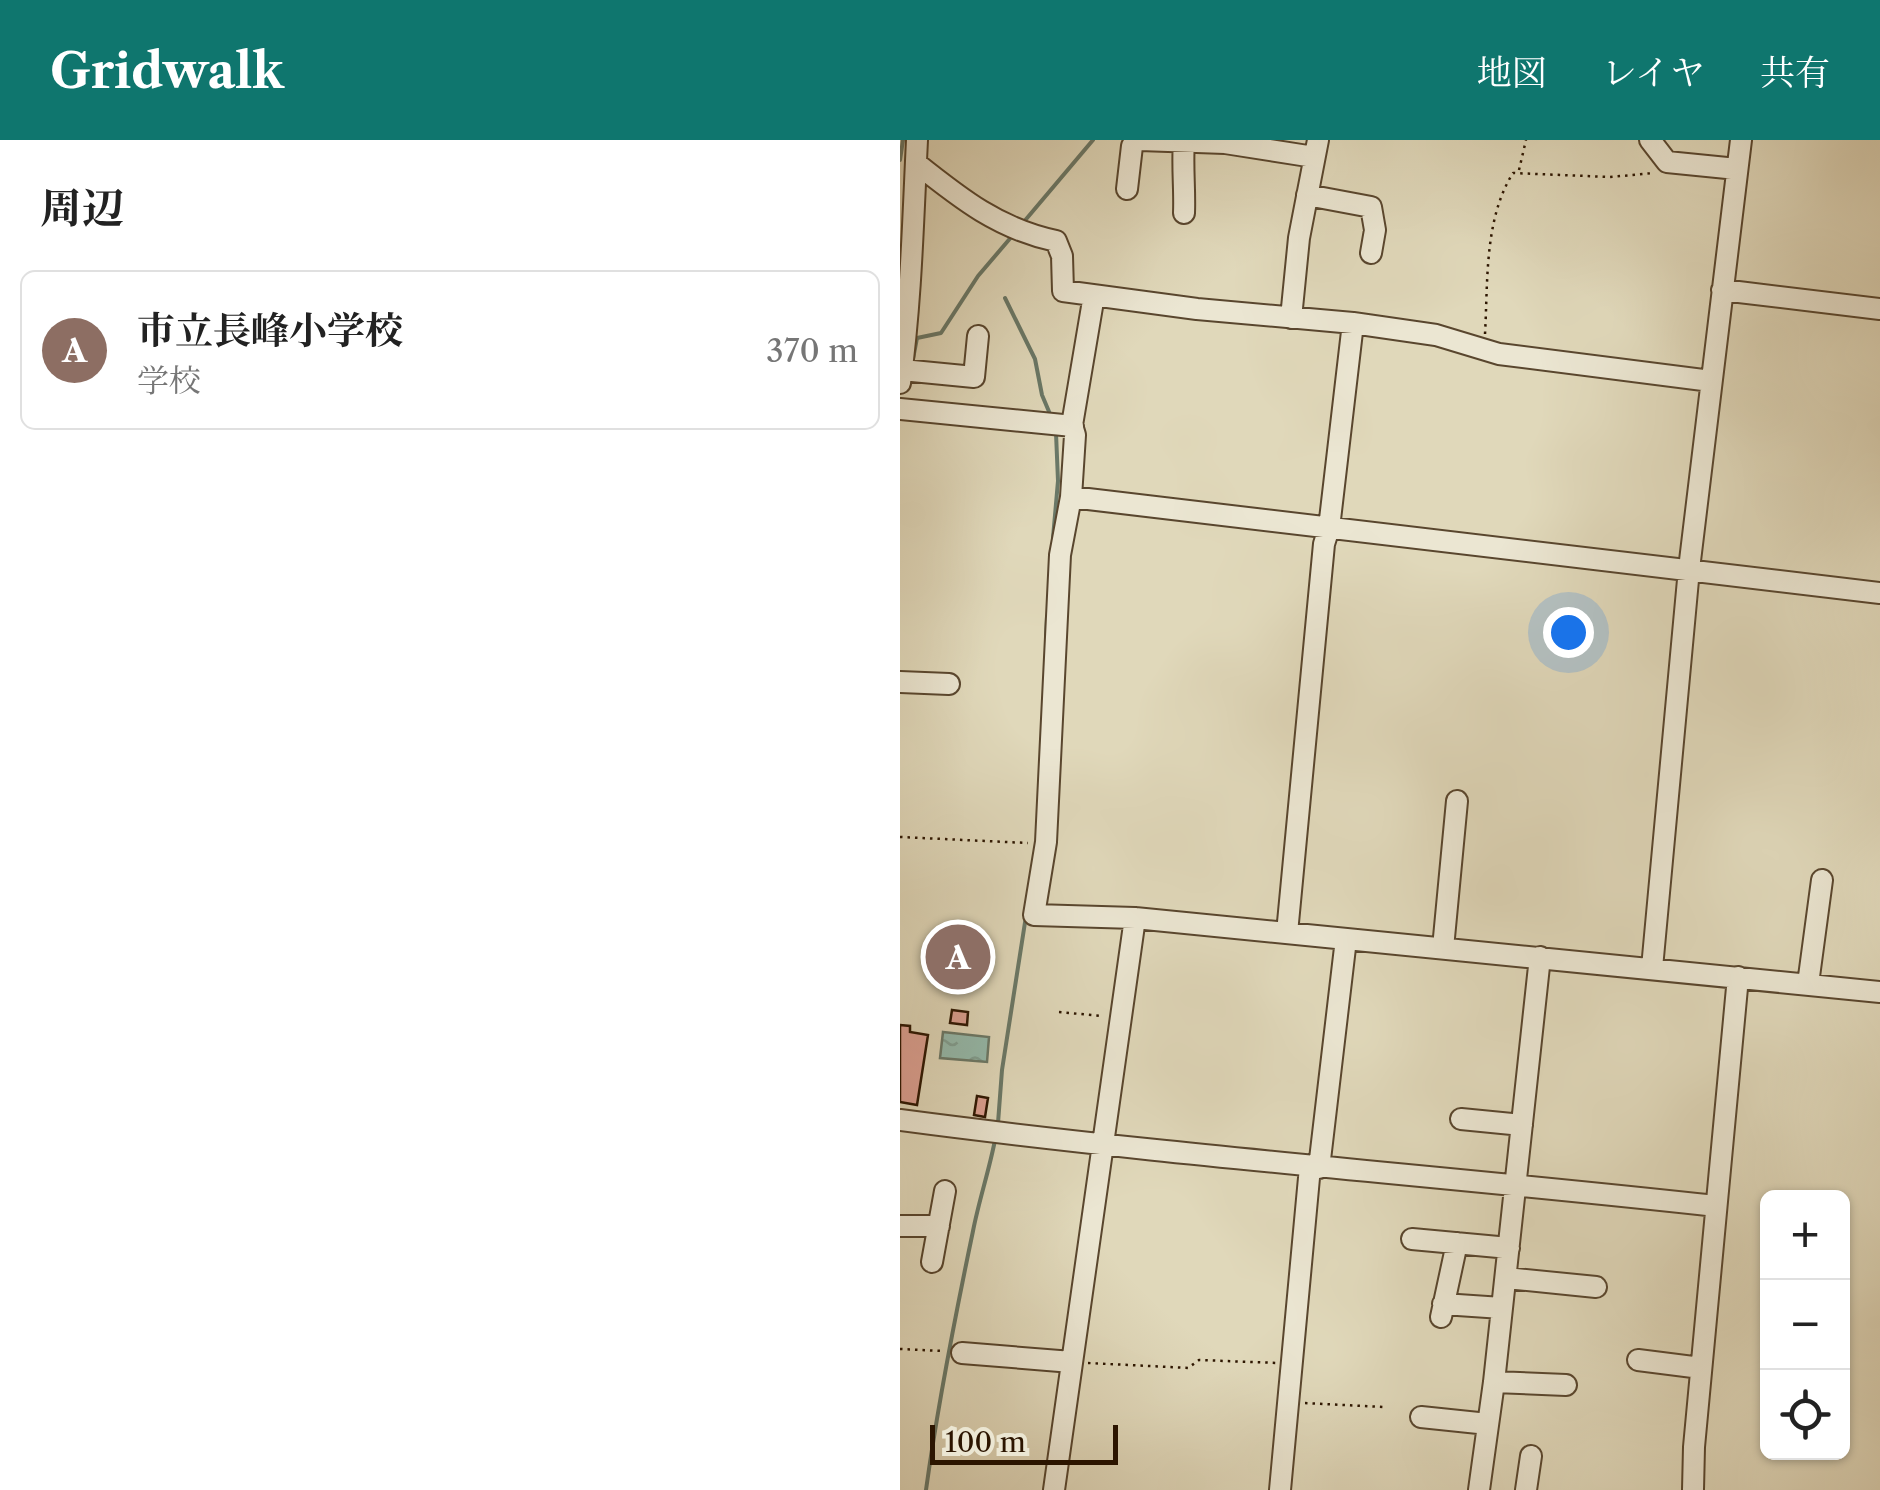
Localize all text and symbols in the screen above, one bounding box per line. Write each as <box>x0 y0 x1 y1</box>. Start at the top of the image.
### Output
text: Gridwalk <box>50 41 284 100</box>
text: 地図 <box>1477 51 1547 94</box>
text: レイヤ <box>1602 51 1705 94</box>
text: 共有 <box>1760 51 1830 94</box>
text: 周辺 <box>40 182 124 234</box>
text: 市立長峰小学校 <box>137 307 403 354</box>
text: A <box>62 331 87 370</box>
text: 370 m <box>766 331 858 370</box>
text: 学校 <box>137 361 201 400</box>
your location <box>1543 607 1594 658</box>
pin: A <box>926 920 990 994</box>
map controls <box>1760 1190 1850 1460</box>
button: + <box>1760 1190 1850 1280</box>
button: − <box>1760 1280 1850 1370</box>
button: locate <box>1760 1370 1850 1460</box>
scale bar <box>930 1420 1118 1464</box>
text: 100 m <box>945 1425 1026 1459</box>

